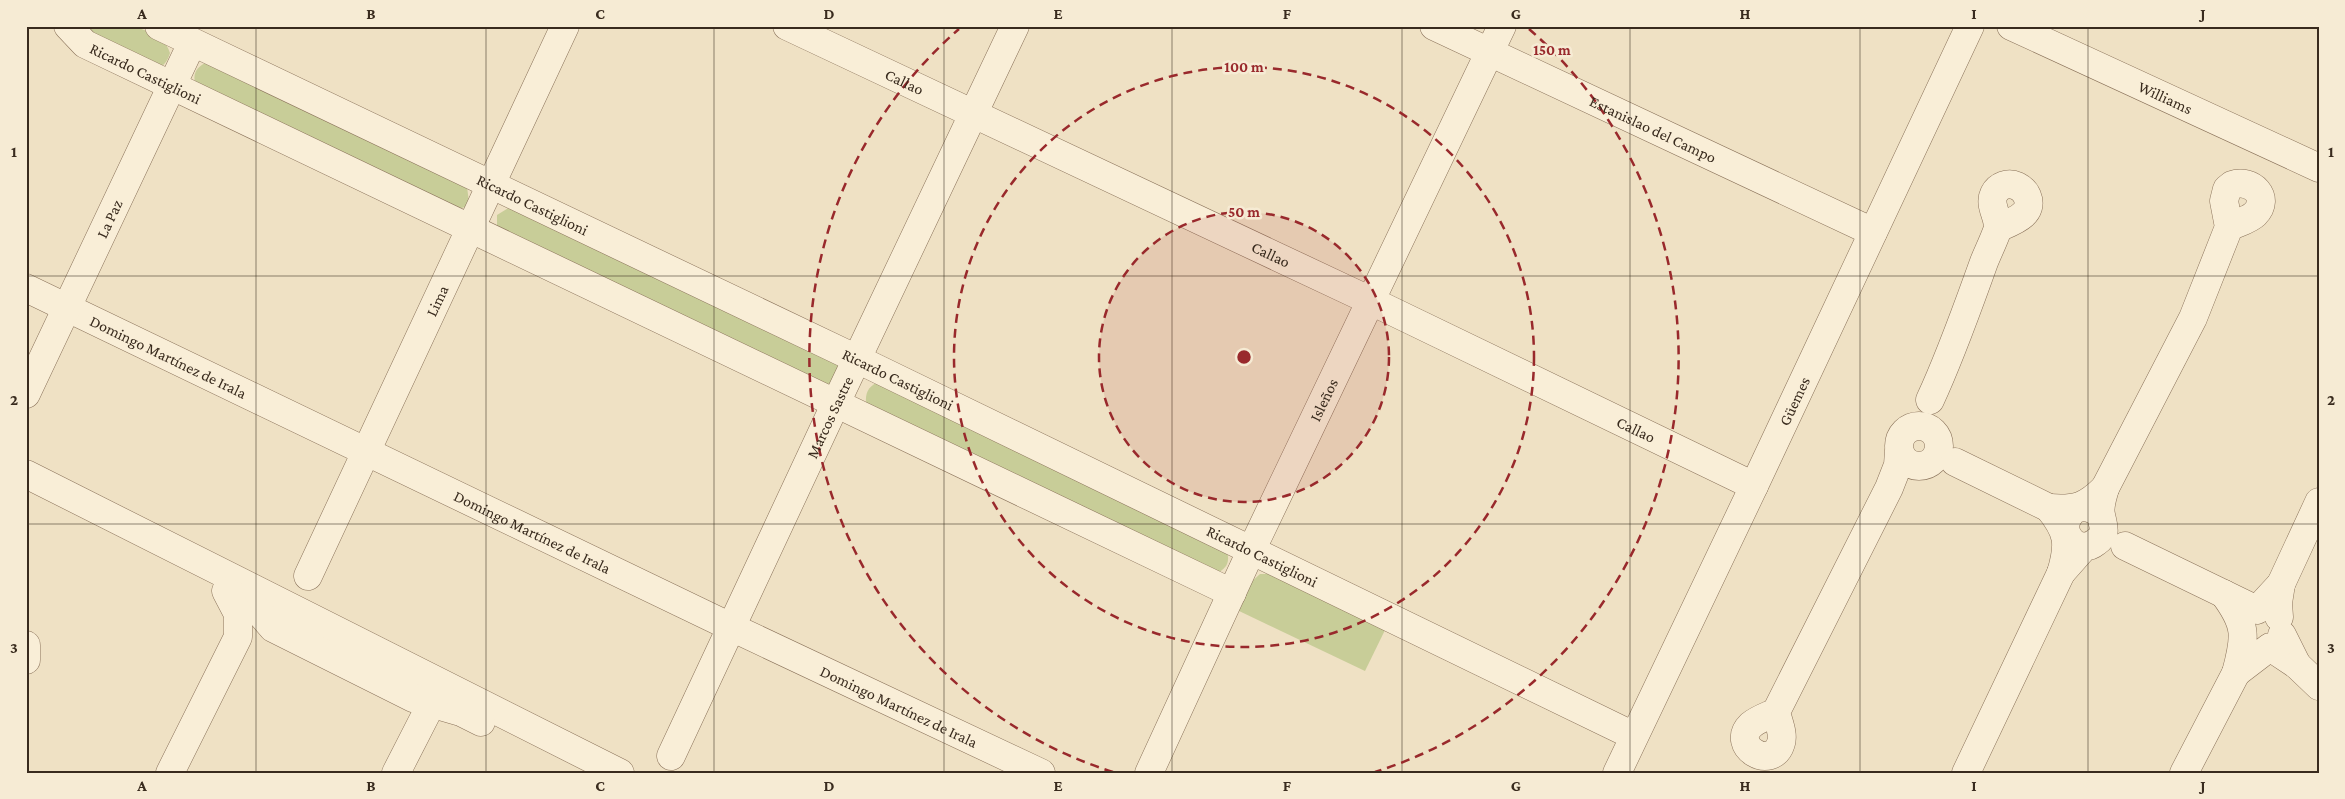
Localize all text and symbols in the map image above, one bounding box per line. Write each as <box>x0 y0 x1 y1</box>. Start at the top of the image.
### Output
text: A <box>136 5 147 22</box>
text: B <box>366 5 376 22</box>
text: C <box>595 5 605 22</box>
text: D <box>823 5 835 22</box>
text: E <box>1053 5 1063 22</box>
text: F <box>1283 5 1292 22</box>
text: G <box>1511 5 1521 22</box>
text: H <box>1740 5 1751 22</box>
text: I <box>1971 5 1977 22</box>
text: J <box>2198 5 2206 22</box>
street label: Ricardo Castiglioni <box>87 40 204 107</box>
text: 150 m <box>1533 42 1571 58</box>
text: 100 m <box>1224 59 1264 75</box>
street label: Callao <box>882 66 926 98</box>
street label: Williams <box>2135 78 2195 117</box>
street label: Estanislao del Campo <box>1587 92 1719 166</box>
text: 1 <box>11 143 17 160</box>
text: 1 <box>2328 143 2334 160</box>
street label: Ricardo Castiglioni <box>474 171 591 238</box>
street label: La Paz <box>93 197 126 241</box>
text: 50 m <box>1228 204 1260 220</box>
street label: Callao <box>1249 238 1293 271</box>
street label: Lima <box>423 282 452 319</box>
street label: Domingo Martínez de Irala <box>87 312 250 402</box>
street label: Ricardo Castiglioni <box>840 345 956 413</box>
centre of rings <box>1235 348 1253 366</box>
street label: Marcos Sastre <box>803 374 856 461</box>
street label: Güemes <box>1776 374 1813 428</box>
street label: Isleños <box>1306 376 1341 424</box>
text: 2 <box>10 391 18 408</box>
text: 2 <box>2327 391 2335 408</box>
street label: Callao <box>1614 413 1658 446</box>
street label: Domingo Martínez de Irala <box>451 487 614 577</box>
street label: Ricardo Castiglioni <box>1204 522 1320 590</box>
text: 3 <box>10 639 18 656</box>
text: 3 <box>2327 639 2335 656</box>
street label: Domingo Martínez de Irala <box>817 662 981 751</box>
text: A <box>136 777 147 794</box>
text: B <box>366 777 376 794</box>
text: C <box>595 777 605 794</box>
text: D <box>823 777 835 794</box>
text: E <box>1053 777 1063 794</box>
text: F <box>1283 777 1292 794</box>
text: G <box>1511 777 1521 794</box>
text: H <box>1740 777 1751 794</box>
text: I <box>1971 777 1977 794</box>
text: J <box>2198 777 2206 794</box>

